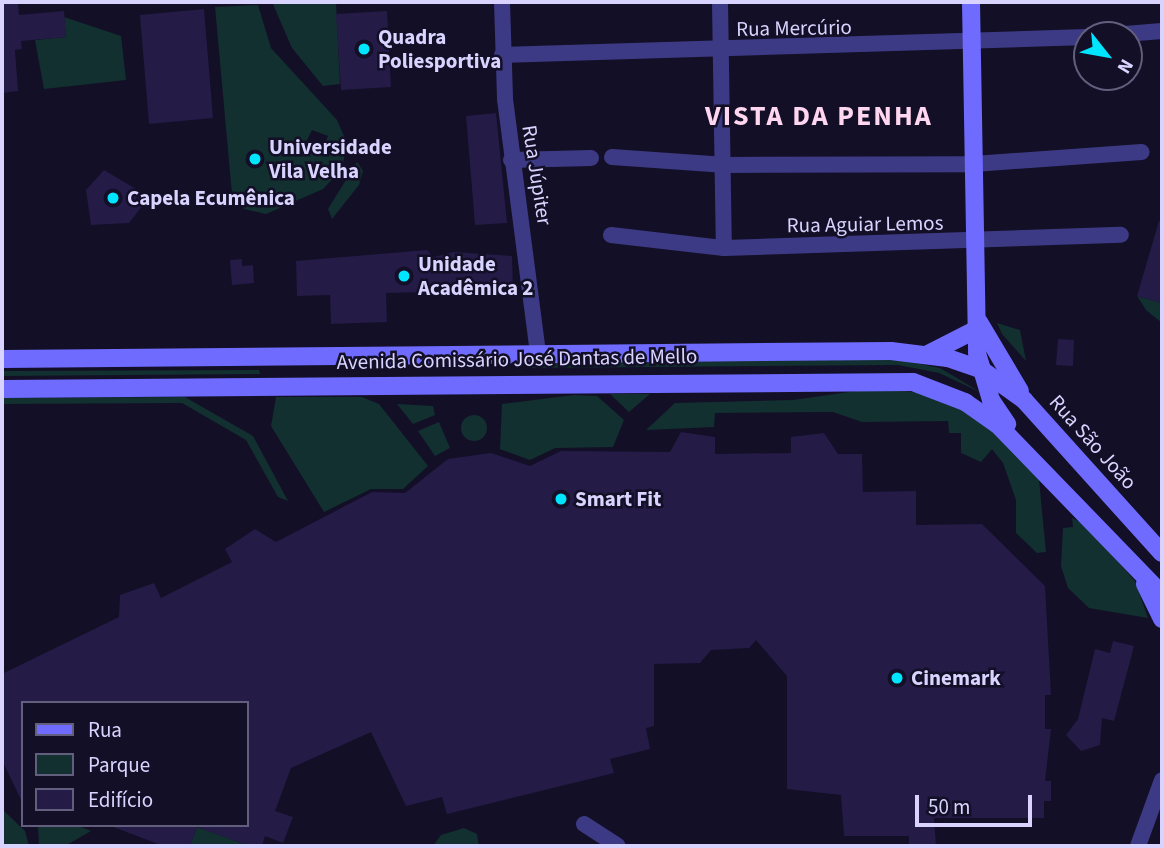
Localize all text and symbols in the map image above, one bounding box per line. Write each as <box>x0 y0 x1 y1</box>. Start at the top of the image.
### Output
street label: Rua Mercúrio <box>736 14 852 42</box>
north arrow <box>1073 21 1143 91</box>
place label: Quadra Poliesportiva <box>378 24 501 74</box>
marker: Quadra Poliesportiva <box>356 41 372 57</box>
text: N <box>1110 54 1140 78</box>
district label: VISTA DA PENHA <box>707 99 931 133</box>
street label: Rua Júpiter <box>517 123 557 227</box>
place label: Universidade Vila Velha <box>269 134 392 184</box>
marker: Universidade Vila Velha <box>247 151 263 167</box>
place label: Capela Ecumênica <box>127 185 295 211</box>
marker: Capela Ecumênica <box>105 190 121 206</box>
street label: Rua Aguiar Lemos <box>786 210 944 238</box>
place label: Unidade Acadêmica 2 <box>418 251 533 301</box>
marker: Unidade Acadêmica 2 <box>396 268 412 284</box>
street label: Avenida Comissário José Dantas de Mello <box>336 343 698 375</box>
street label: Rua São João <box>1044 389 1142 495</box>
place label: Smart Fit <box>575 486 661 512</box>
marker: Smart Fit <box>553 491 569 507</box>
place label: Cinemark <box>911 665 1001 691</box>
marker: Cinemark <box>889 670 905 686</box>
legend <box>21 701 248 827</box>
text: Rua <box>88 715 122 745</box>
text: Parque <box>88 750 150 780</box>
scale bar <box>919 782 1036 826</box>
text: Edifício <box>88 785 153 815</box>
text: 50 m <box>928 792 970 822</box>

